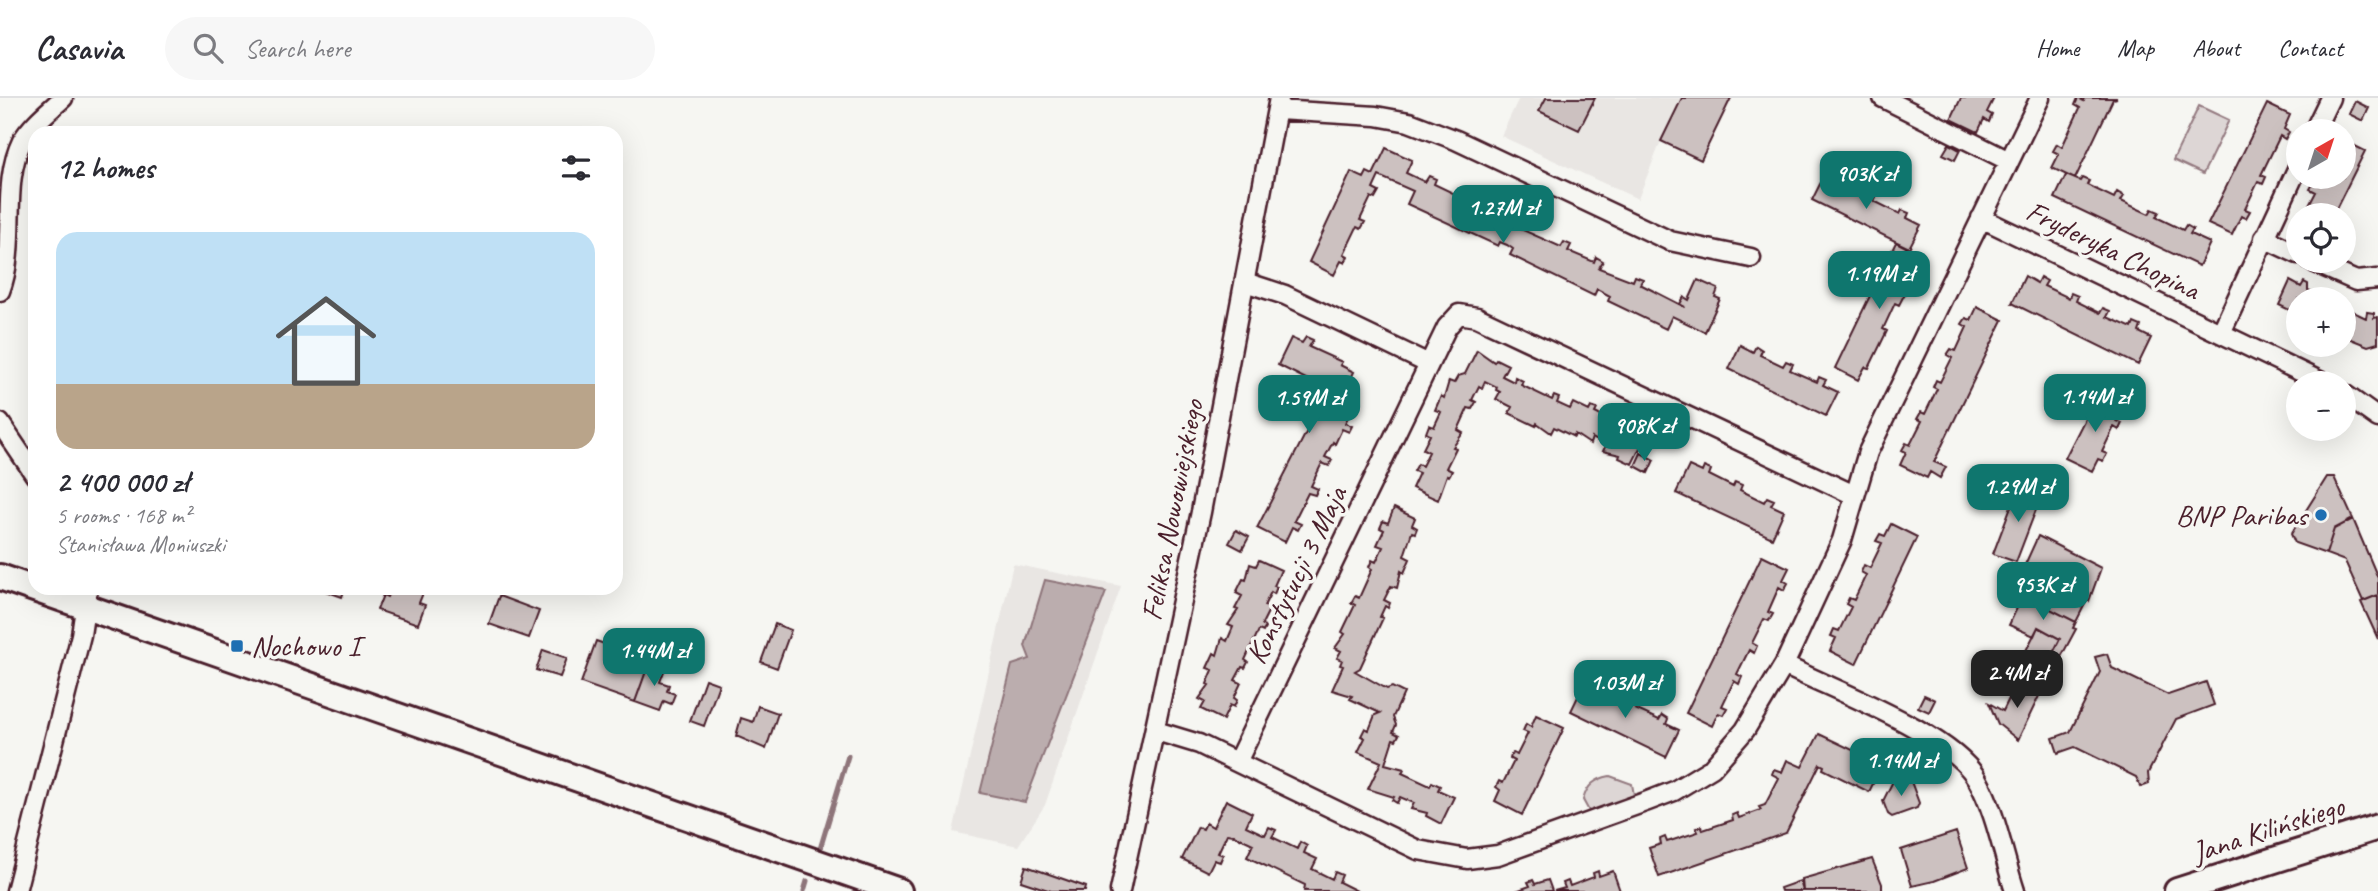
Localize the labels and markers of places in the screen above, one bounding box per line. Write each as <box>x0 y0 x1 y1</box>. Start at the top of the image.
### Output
pin: 903K zł <box>1801 152 1931 211</box>
pin: 1.27M zł <box>1431 186 1575 245</box>
pin: 1.19M zł <box>1807 252 1951 311</box>
pin: 1.14M zł <box>2023 374 2167 434</box>
pin: 1.59M zł <box>1237 376 1381 435</box>
pin: 908K zł <box>1579 404 1709 463</box>
pin: 1.29M zł <box>1946 464 2090 524</box>
place label: BNP Paribas <box>2176 496 2310 534</box>
marker: BNP Paribas <box>2313 507 2329 523</box>
pin: 953K zł <box>1978 562 2108 622</box>
place label: Nochowo I <box>251 627 367 665</box>
pin: 1.44M zł <box>582 628 726 688</box>
marker: Nochowo I <box>229 638 245 654</box>
pin: 2.4M zł <box>1952 650 2082 710</box>
pin: 1.03M zł <box>1553 660 1697 720</box>
pin: 1.14M zł <box>1829 738 1973 798</box>

